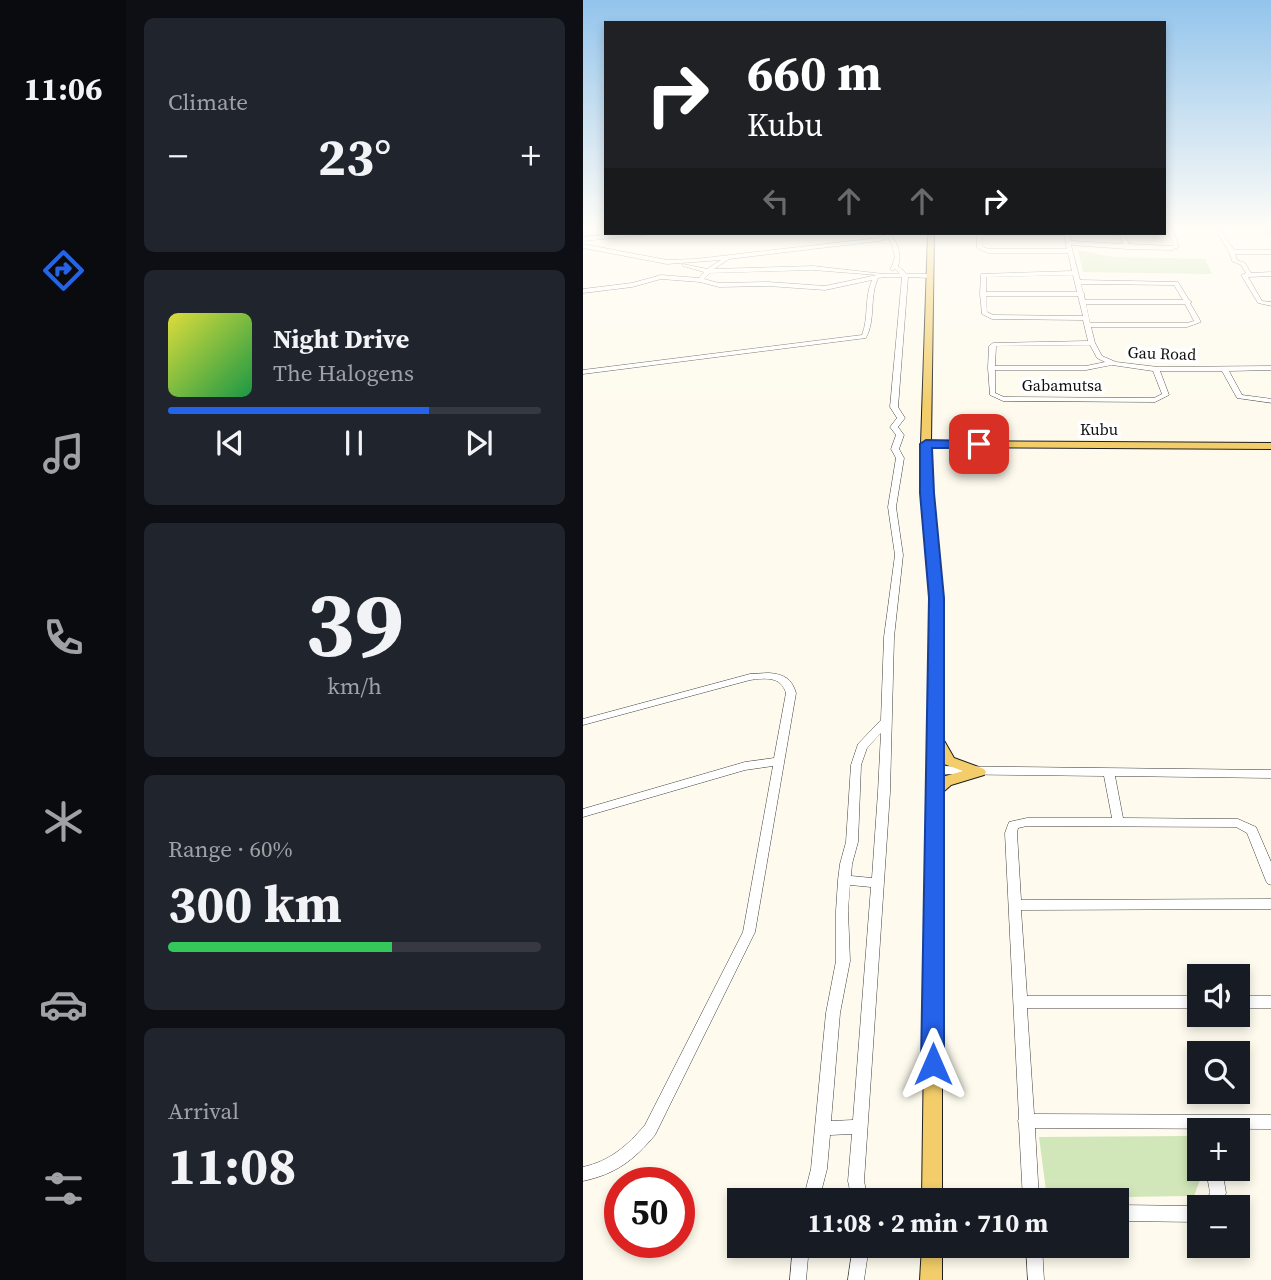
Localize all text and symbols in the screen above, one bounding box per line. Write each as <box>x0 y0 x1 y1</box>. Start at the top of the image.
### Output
text: 660 m <box>747 39 882 106</box>
icon: right <box>632 49 723 140</box>
text: 11:06 <box>24 67 102 111</box>
text: Climate <box>168 86 248 118</box>
text: Kubu <box>747 103 823 147</box>
text: 23° <box>318 121 391 192</box>
text: − <box>168 130 188 182</box>
text: + <box>521 130 541 182</box>
icon: left <box>757 182 795 220</box>
icon: ahead <box>830 182 868 220</box>
icon: ahead <box>903 182 941 220</box>
icon: right <box>976 182 1014 220</box>
icon: directions <box>39 246 88 295</box>
text: Night Drive <box>273 321 409 357</box>
street label: Gau Road <box>1127 341 1197 365</box>
text: The Halogens <box>273 357 414 389</box>
street label: Gabamutsa <box>1022 374 1103 396</box>
pin <box>949 414 1009 474</box>
street label: Kubu <box>1080 418 1118 440</box>
icon: previous <box>211 424 249 462</box>
icon: pause <box>335 424 373 462</box>
icon: next <box>460 424 498 462</box>
icon: arrive <box>960 425 998 463</box>
icon: music <box>39 429 88 478</box>
text: 39 <box>305 562 404 686</box>
icon: phone <box>39 613 88 662</box>
text: km/h <box>327 670 382 702</box>
icon: climate <box>39 797 88 846</box>
text: Range · 60% <box>168 833 293 865</box>
text: 300 km <box>168 868 342 939</box>
map controls <box>1187 964 1250 1258</box>
button: sound <box>1187 964 1250 1027</box>
icon: car <box>39 980 88 1029</box>
position arrow <box>896 1027 970 1101</box>
button: search <box>1187 1041 1250 1104</box>
text: Arrival <box>168 1095 239 1127</box>
button: + <box>1187 1118 1250 1181</box>
text: 11:08 <box>168 1130 296 1201</box>
icon: filters <box>39 1164 88 1213</box>
speed limit sign: 50 <box>604 1167 695 1258</box>
button: − <box>1187 1195 1250 1258</box>
text: 11:08 · 2 min · 710 m <box>808 1205 1048 1241</box>

